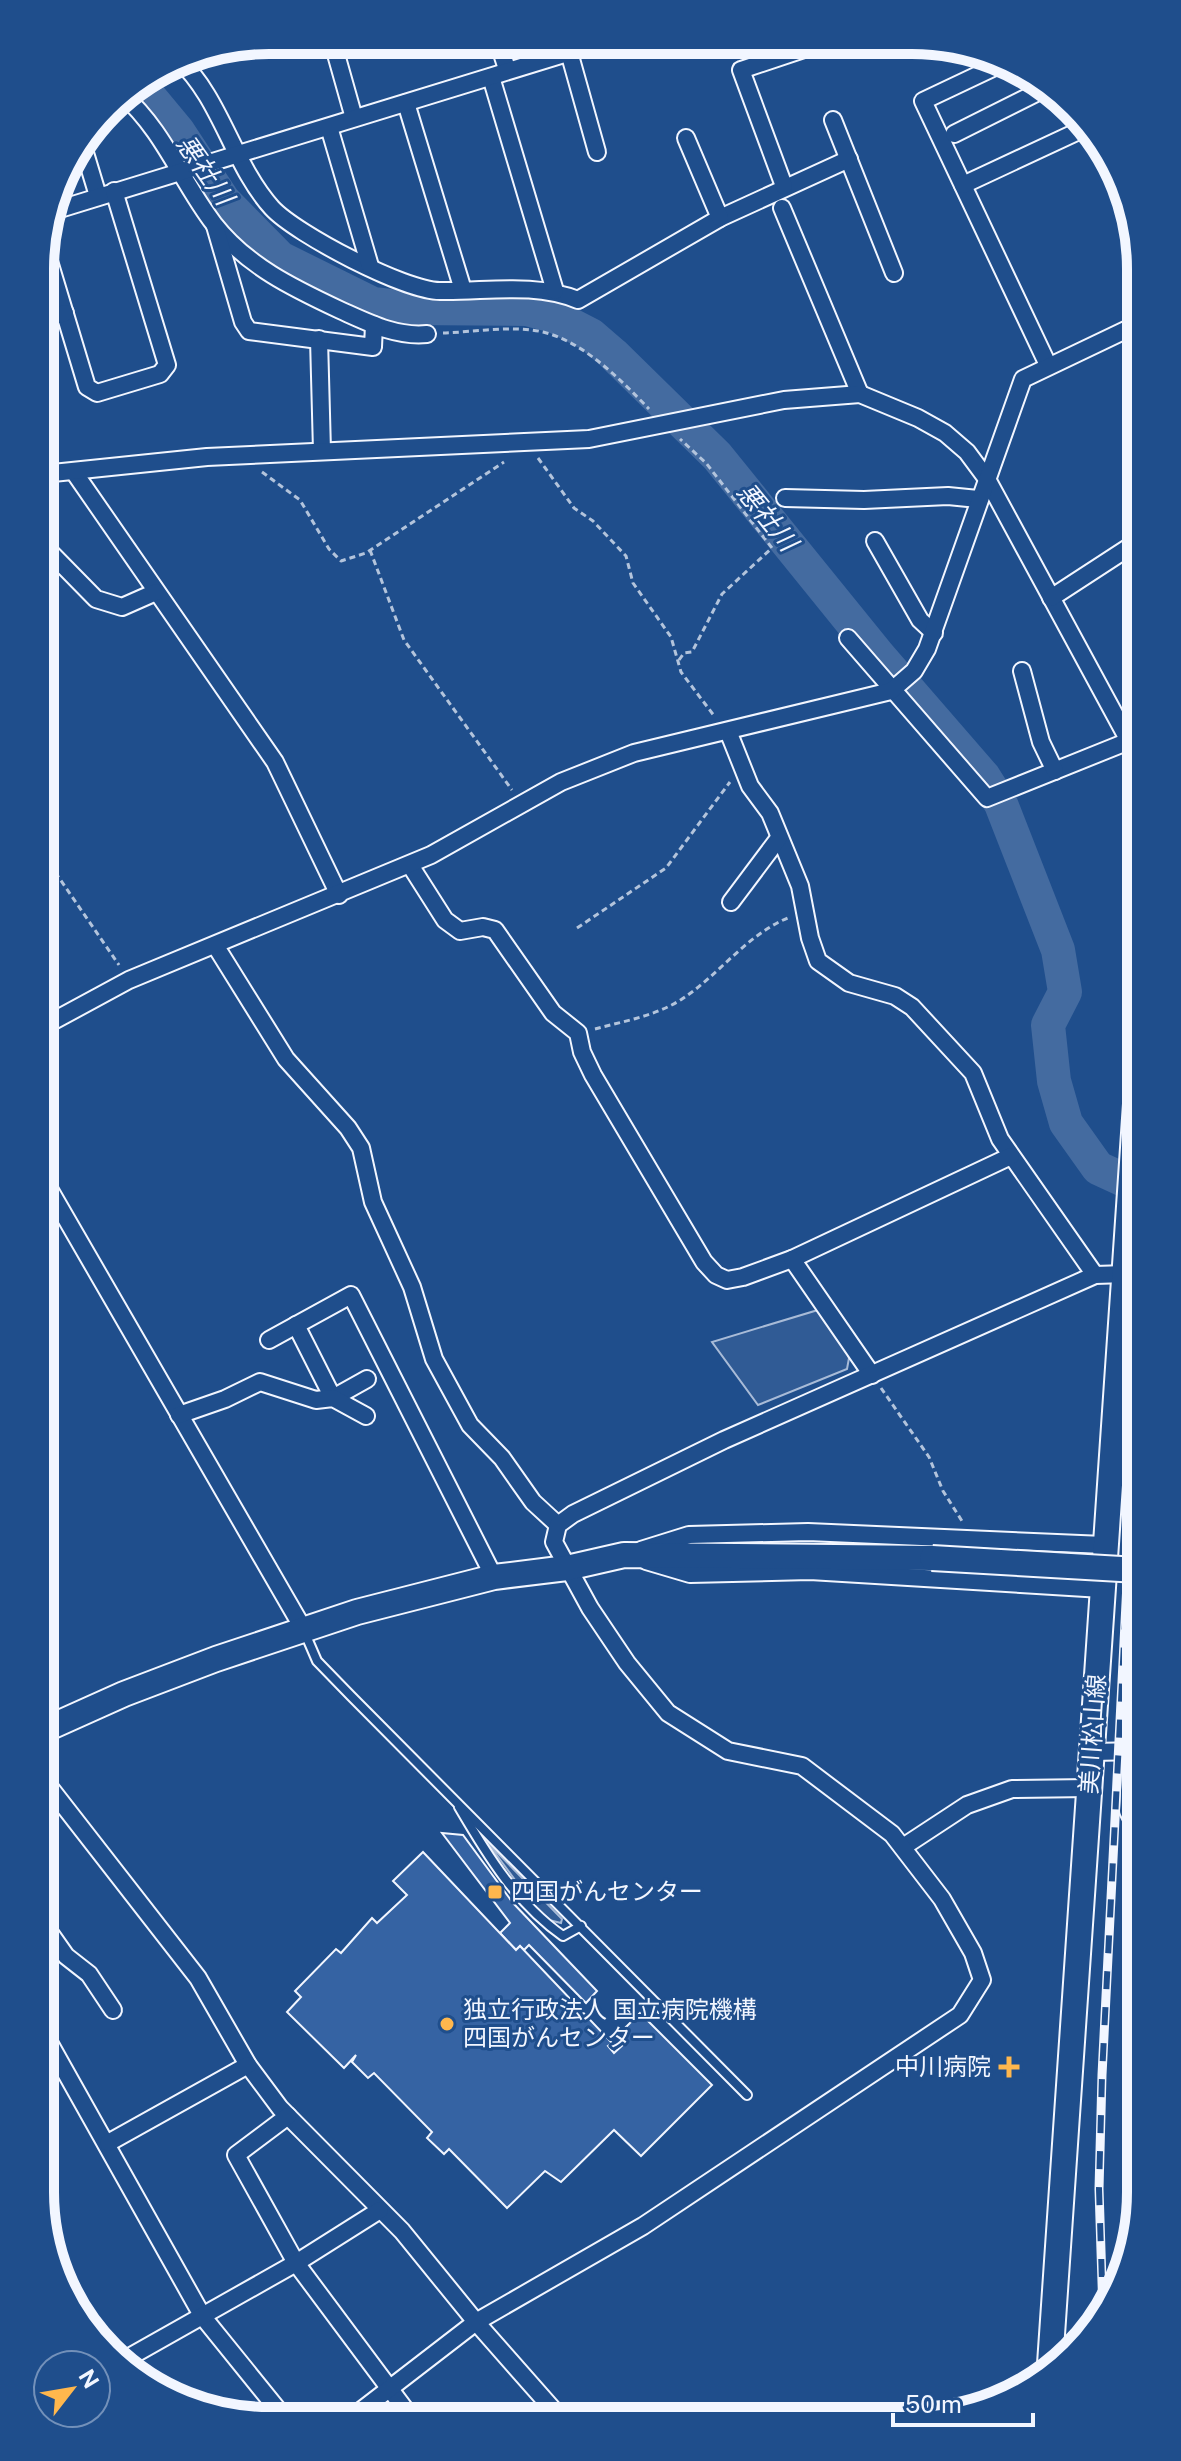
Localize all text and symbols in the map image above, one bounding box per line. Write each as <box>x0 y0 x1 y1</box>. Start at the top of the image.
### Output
water label: 悪社川 <box>170 129 242 213</box>
water label: 悪社川 <box>731 477 806 559</box>
street label: 美川松山線 <box>1074 1673 1110 1795</box>
place label: 四国がんセンター <box>511 1877 703 1905</box>
marker: 四国がんセンター <box>486 1883 504 1901</box>
place label: 独立行政法人 国立病院機構 四国がんセンター <box>463 1995 757 2051</box>
marker: 独立行政法人 国立病院機構 四国がんセンター <box>438 2015 456 2033</box>
place label: 中川病院 <box>895 2052 991 2080</box>
marker: 中川病院 <box>998 2056 1020 2078</box>
north arrow <box>32 2349 112 2429</box>
text: N <box>74 2365 105 2393</box>
scale bar <box>893 2377 1033 2427</box>
text: 50 m <box>905 2390 962 2418</box>

